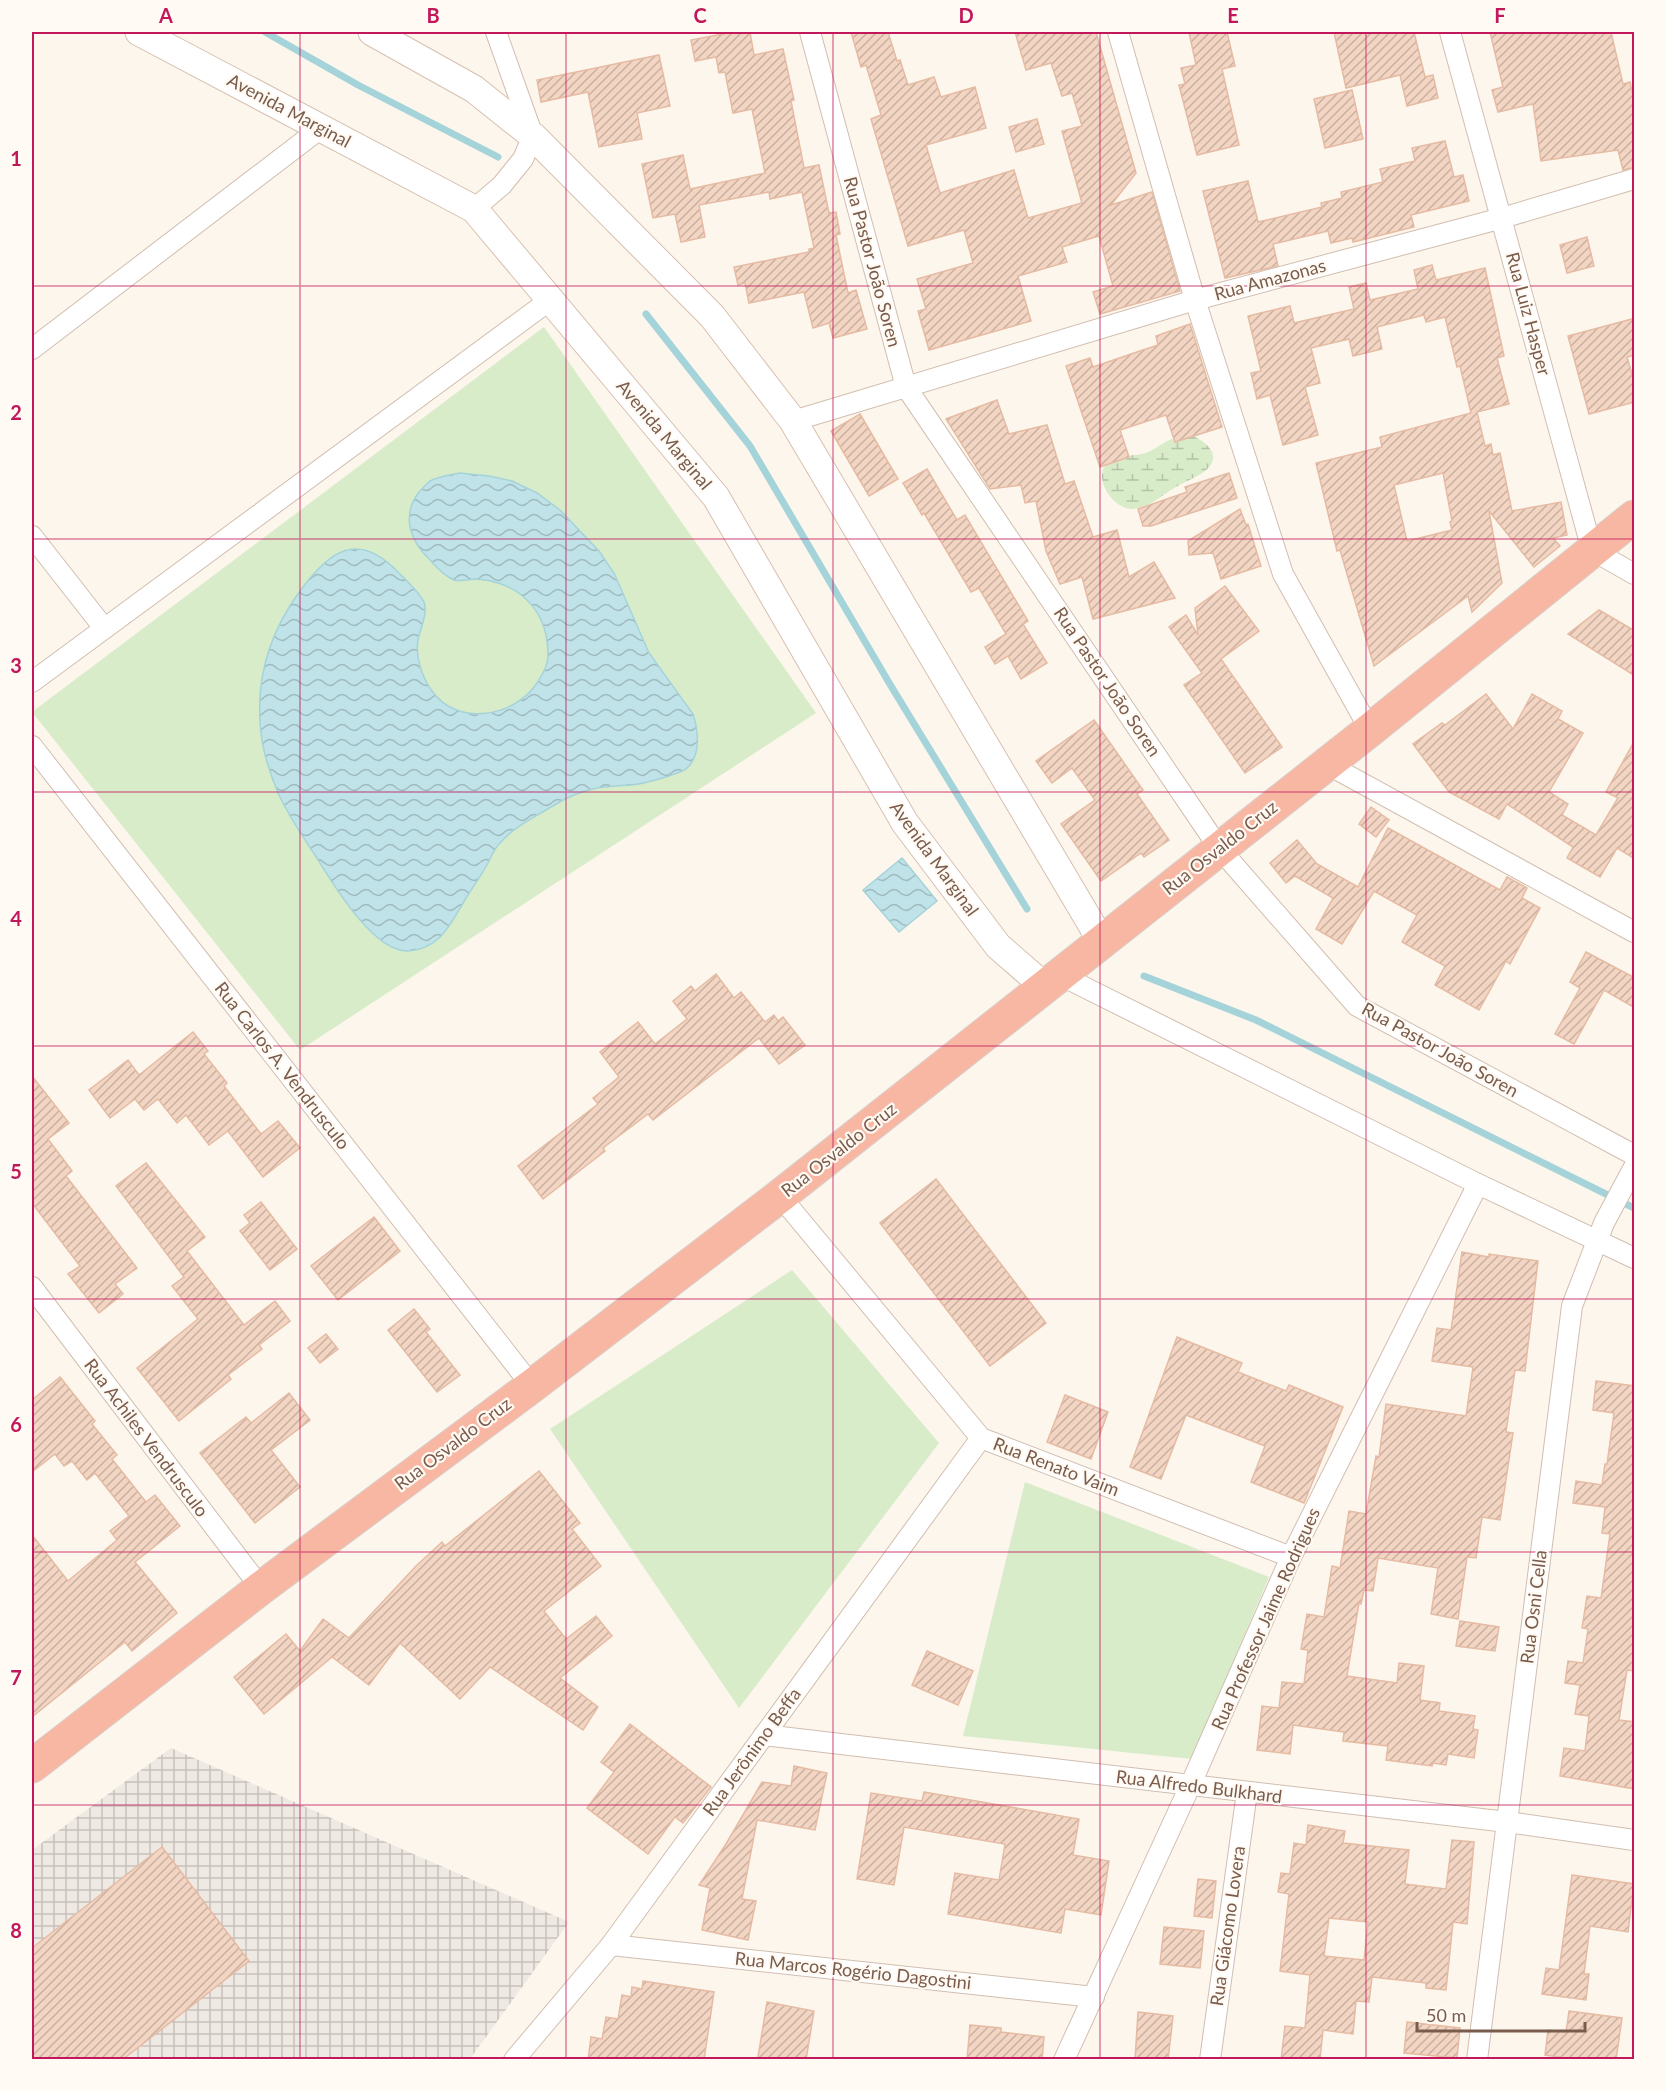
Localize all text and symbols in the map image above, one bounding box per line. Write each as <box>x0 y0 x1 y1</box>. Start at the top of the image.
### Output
text: A <box>158 3 173 27</box>
text: B <box>426 3 440 27</box>
text: C <box>693 3 707 27</box>
text: D <box>958 3 974 27</box>
text: E <box>1227 3 1239 27</box>
text: F <box>1494 3 1506 27</box>
street label: Avenida Marginal <box>224 68 355 152</box>
text: 1 <box>10 146 22 170</box>
street label: Rua Pastor João Soren <box>840 174 906 349</box>
street label: Rua Luiz Hasper <box>1502 250 1556 378</box>
street label: Rua Amazonas <box>1211 254 1328 305</box>
street label: Avenida Marginal <box>612 375 717 494</box>
text: 2 <box>10 400 22 424</box>
street label: Rua Pastor João Soren <box>1050 603 1166 760</box>
text: 3 <box>10 653 22 677</box>
street label: Rua Osvaldo Cruz <box>1157 795 1281 899</box>
street label: Avenida Marginal <box>886 797 984 920</box>
text: 4 <box>10 906 22 930</box>
street label: Rua Carlos A. Vendrusculo <box>211 977 355 1154</box>
street label: Rua Pastor João Soren <box>1358 997 1523 1101</box>
street label: Rua Osvaldo Cruz <box>776 1097 900 1201</box>
text: 5 <box>10 1159 22 1183</box>
street label: Rua Achiles Vendrusculo <box>80 1354 213 1521</box>
street label: Rua Osvaldo Cruz <box>390 1392 515 1494</box>
text: 6 <box>10 1412 22 1436</box>
street label: Rua Renato Vaim <box>990 1432 1122 1500</box>
street label: Rua Professor Jaime Rodrigues <box>1206 1504 1324 1733</box>
street label: Rua Osni Cella <box>1515 1549 1551 1665</box>
text: 7 <box>10 1665 22 1689</box>
street label: Rua Jerônimo Beffa <box>697 1683 805 1820</box>
street label: Rua Alfredo Bulkhard <box>1115 1765 1284 1807</box>
street label: Rua Giácomo Lovera <box>1205 1844 1249 2007</box>
text: 8 <box>10 1918 22 1942</box>
street label: Rua Marcos Rogério Dagostini <box>734 1947 972 1993</box>
scale bar <box>1417 1995 1585 2033</box>
text: 50 m <box>1426 2004 1466 2026</box>

